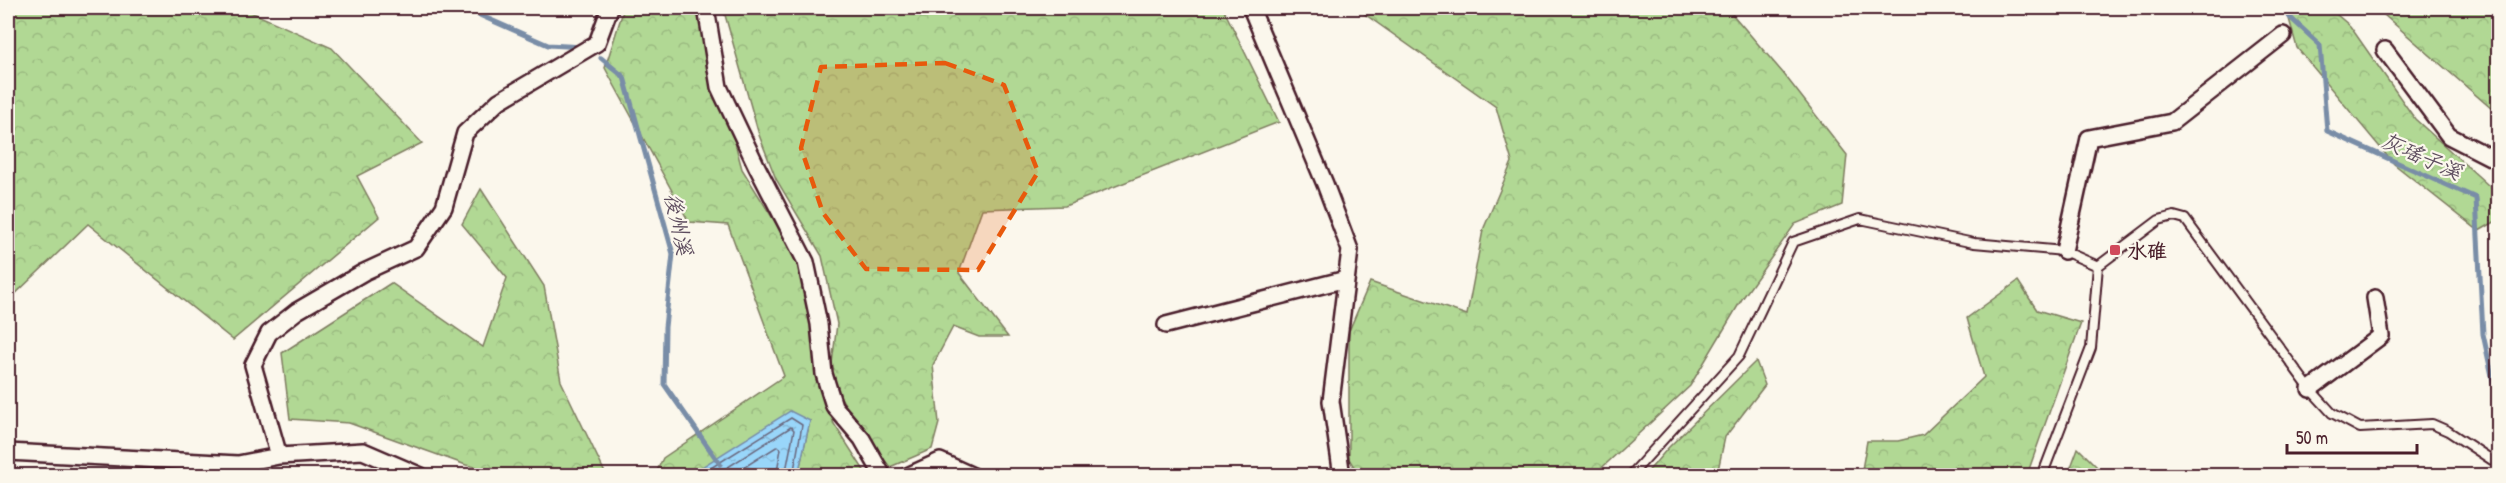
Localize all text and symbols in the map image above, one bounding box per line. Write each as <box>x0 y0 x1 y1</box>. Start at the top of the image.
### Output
water label: 灰瑤子溪 <box>2378 126 2467 187</box>
water label: 後州溪 <box>658 190 700 259</box>
place label: 水碓 <box>2127 237 2167 264</box>
marker: 水碓 <box>2108 243 2122 257</box>
scale bar <box>2287 417 2418 455</box>
text: 50 m <box>2296 425 2328 450</box>

